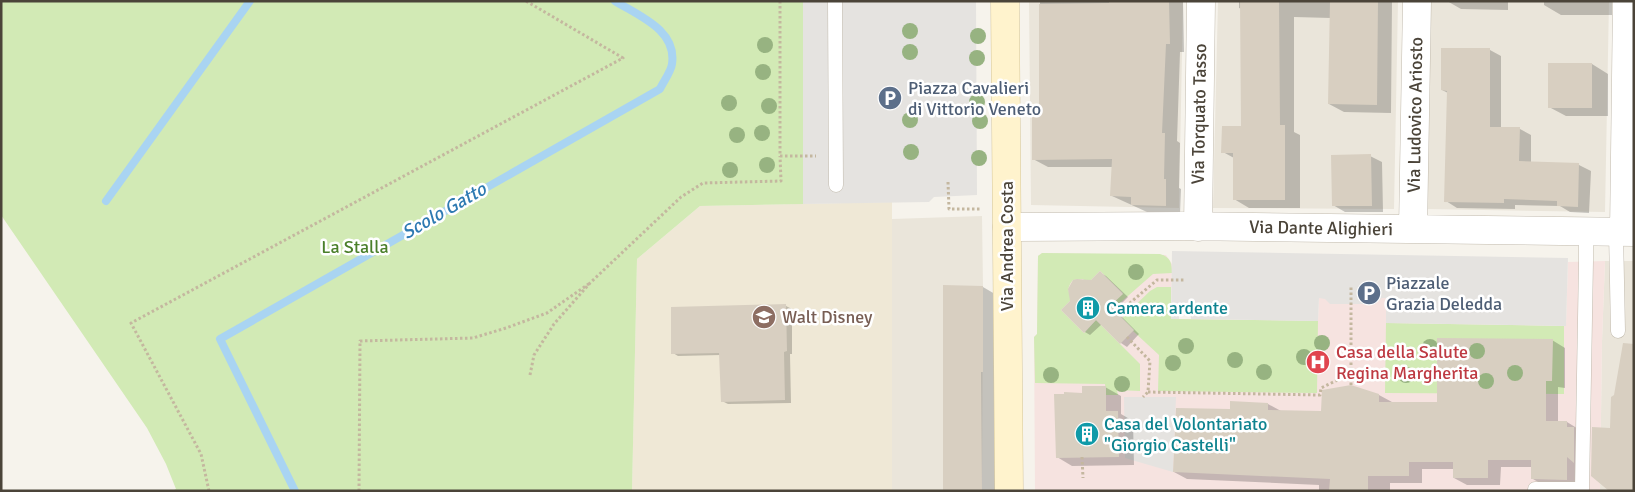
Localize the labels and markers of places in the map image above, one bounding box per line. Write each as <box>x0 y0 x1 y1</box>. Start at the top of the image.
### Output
place label: Piazza Cavalieri di Vittorio Veneto <box>908 77 1041 120</box>
parking icon: Piazza Cavalieri di Vittorio Veneto <box>877 85 903 111</box>
place label: Piazzale Grazia Deledda <box>1386 272 1502 315</box>
parking icon: Piazzale Grazia Deledda <box>1356 280 1382 306</box>
building icon: Camera ardente <box>1075 295 1101 321</box>
place label: Camera ardente <box>1106 297 1228 319</box>
school or university icon: Walt Disney <box>751 304 777 330</box>
place label: Walt Disney <box>782 306 873 328</box>
place label: Casa della Salute Regina Margherita <box>1336 341 1478 384</box>
hospital icon: Casa della Salute Regina Margherita <box>1305 349 1331 375</box>
place label: Casa del Volontariato "Giorgio Castelli" <box>1104 413 1267 456</box>
building icon: Casa del Volontariato "Giorgio Castelli" <box>1074 421 1100 447</box>

